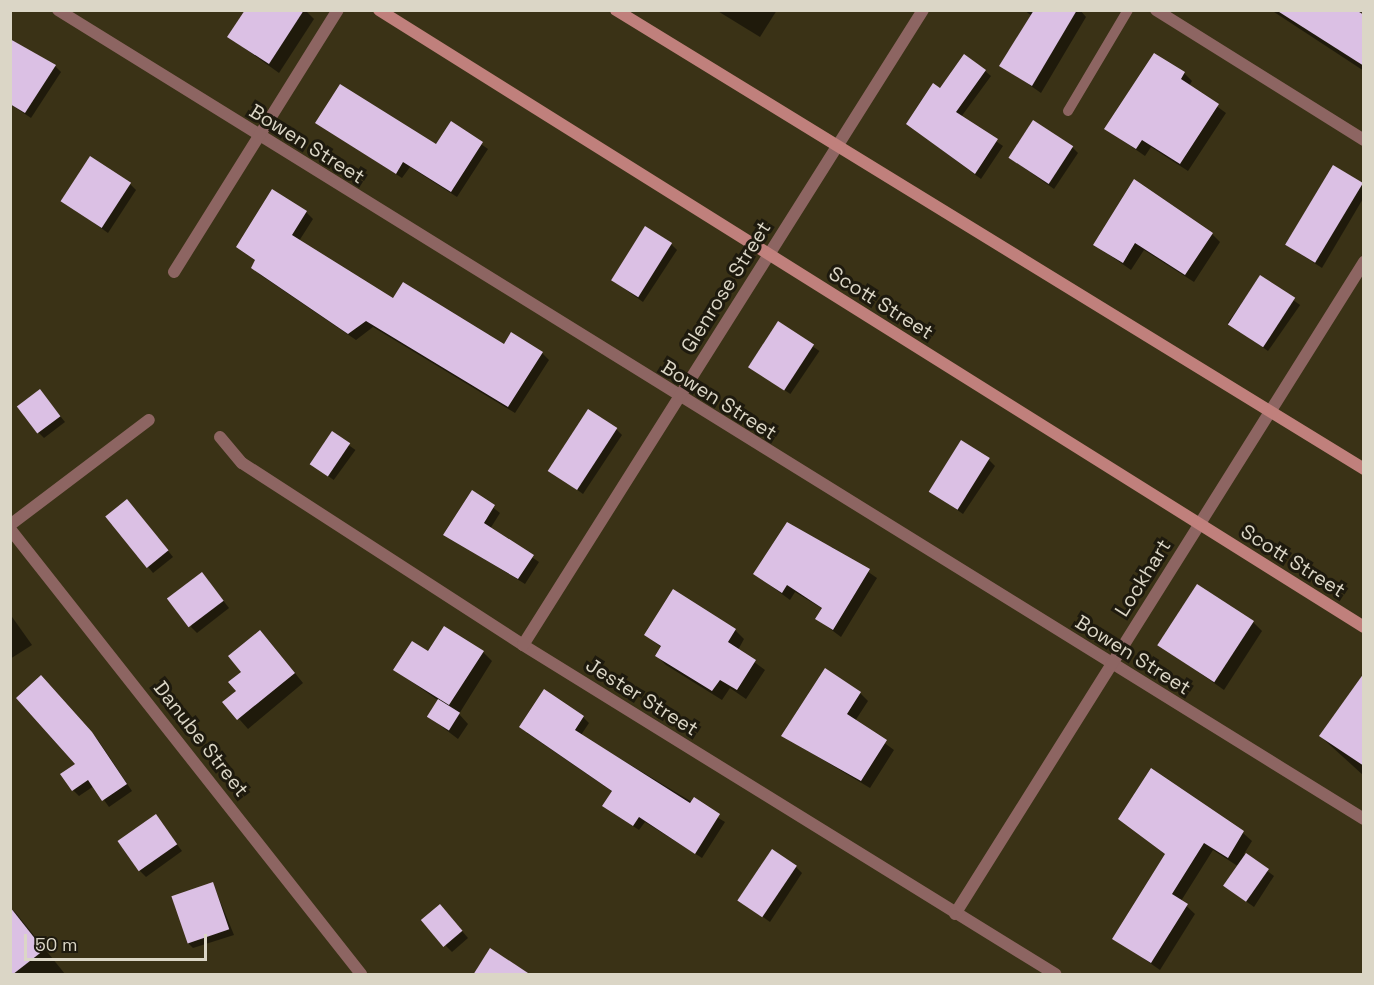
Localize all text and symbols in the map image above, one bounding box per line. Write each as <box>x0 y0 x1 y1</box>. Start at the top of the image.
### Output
street label: Bowen Street <box>245 99 369 189</box>
street label: Glenrose Street <box>676 217 776 357</box>
street label: Scott Street <box>824 261 938 345</box>
street label: Bowen Street <box>657 355 781 445</box>
street label: Scott Street <box>1236 519 1350 603</box>
street label: Lockhart <box>1110 535 1176 621</box>
street label: Bowen Street <box>1071 610 1195 700</box>
street label: Jester Street <box>581 653 703 741</box>
street label: Danube Street <box>148 676 254 802</box>
scale bar <box>27 922 210 960</box>
text: 50 m <box>35 933 77 956</box>

